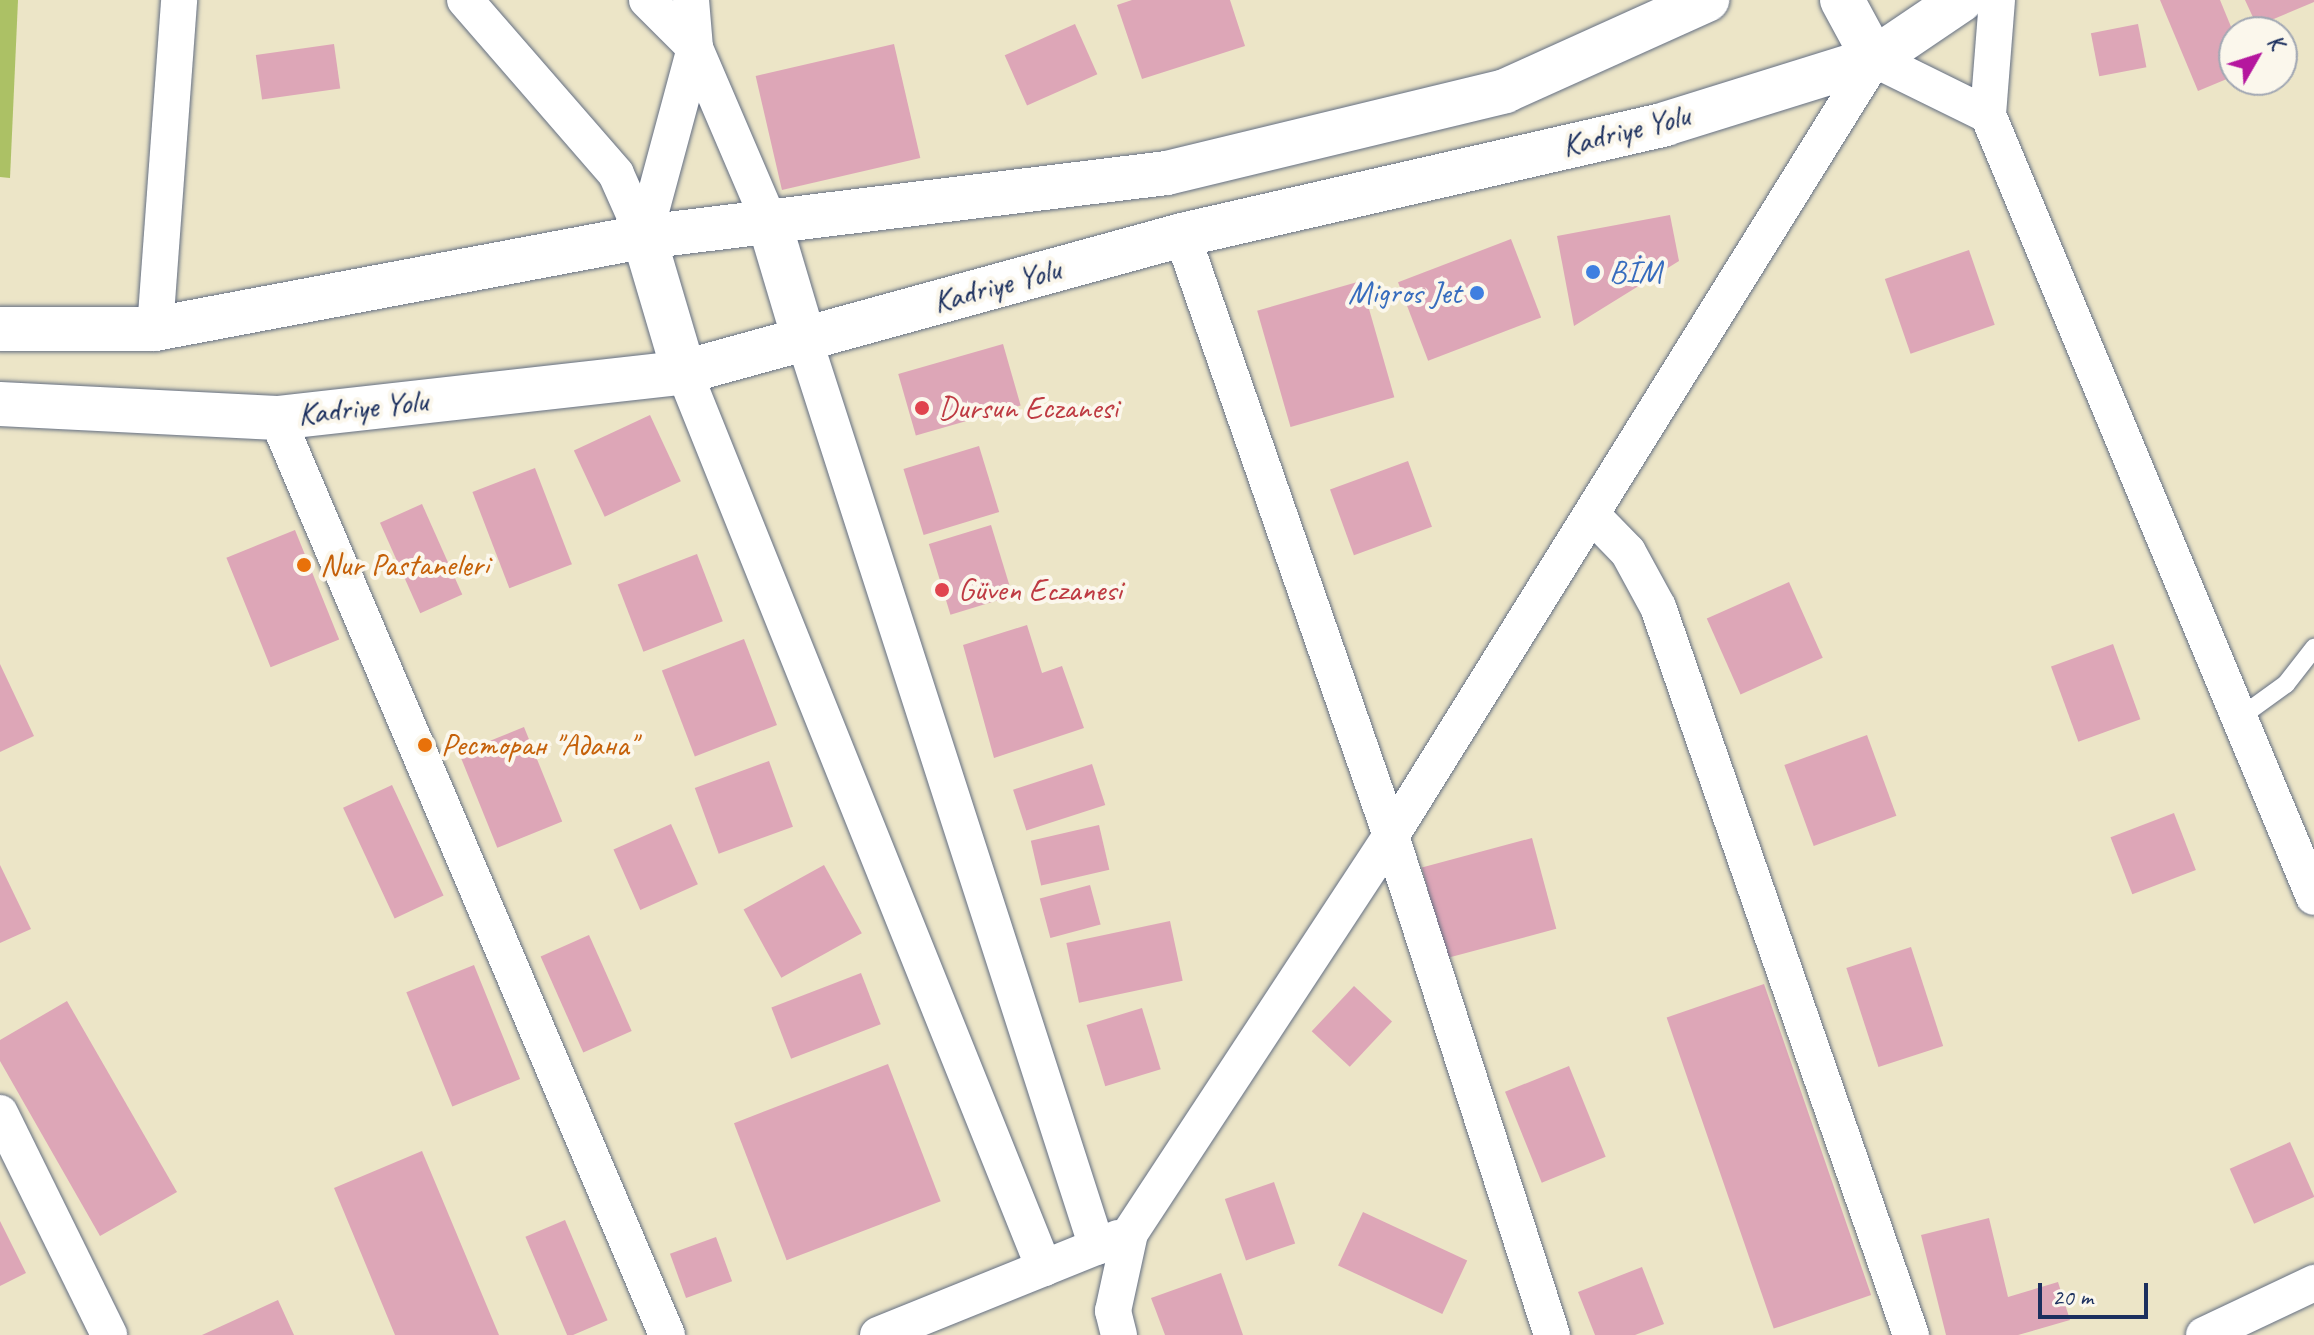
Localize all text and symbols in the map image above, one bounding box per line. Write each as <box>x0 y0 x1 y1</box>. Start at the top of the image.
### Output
north arrow <box>2218 16 2298 96</box>
text: K <box>2261 29 2289 55</box>
street label: Kadriye Yolu <box>1558 97 1694 165</box>
street label: Kadriye Yolu <box>929 251 1065 321</box>
place label: BİM <box>1609 253 1661 291</box>
marker: BİM <box>1584 263 1602 281</box>
place label: Migros Jet <box>1348 274 1461 312</box>
marker: Migros Jet <box>1468 284 1486 302</box>
street label: Kadriye Yolu <box>296 382 430 434</box>
place label: Dursun Eczanesi <box>938 389 1119 427</box>
marker: Dursun Eczanesi <box>913 399 931 417</box>
place label: Nur Pastaneleri <box>320 546 490 584</box>
marker: Nur Pastaneleri <box>295 556 313 574</box>
place label: Güven Eczanesi <box>958 571 1123 609</box>
marker: Güven Eczanesi <box>933 581 951 599</box>
place label: Ресторан "Адана" <box>441 726 636 764</box>
marker: Ресторан "Адана" <box>416 736 434 754</box>
scale bar <box>2042 1267 2152 1317</box>
text: 20 m <box>2052 1282 2093 1312</box>

